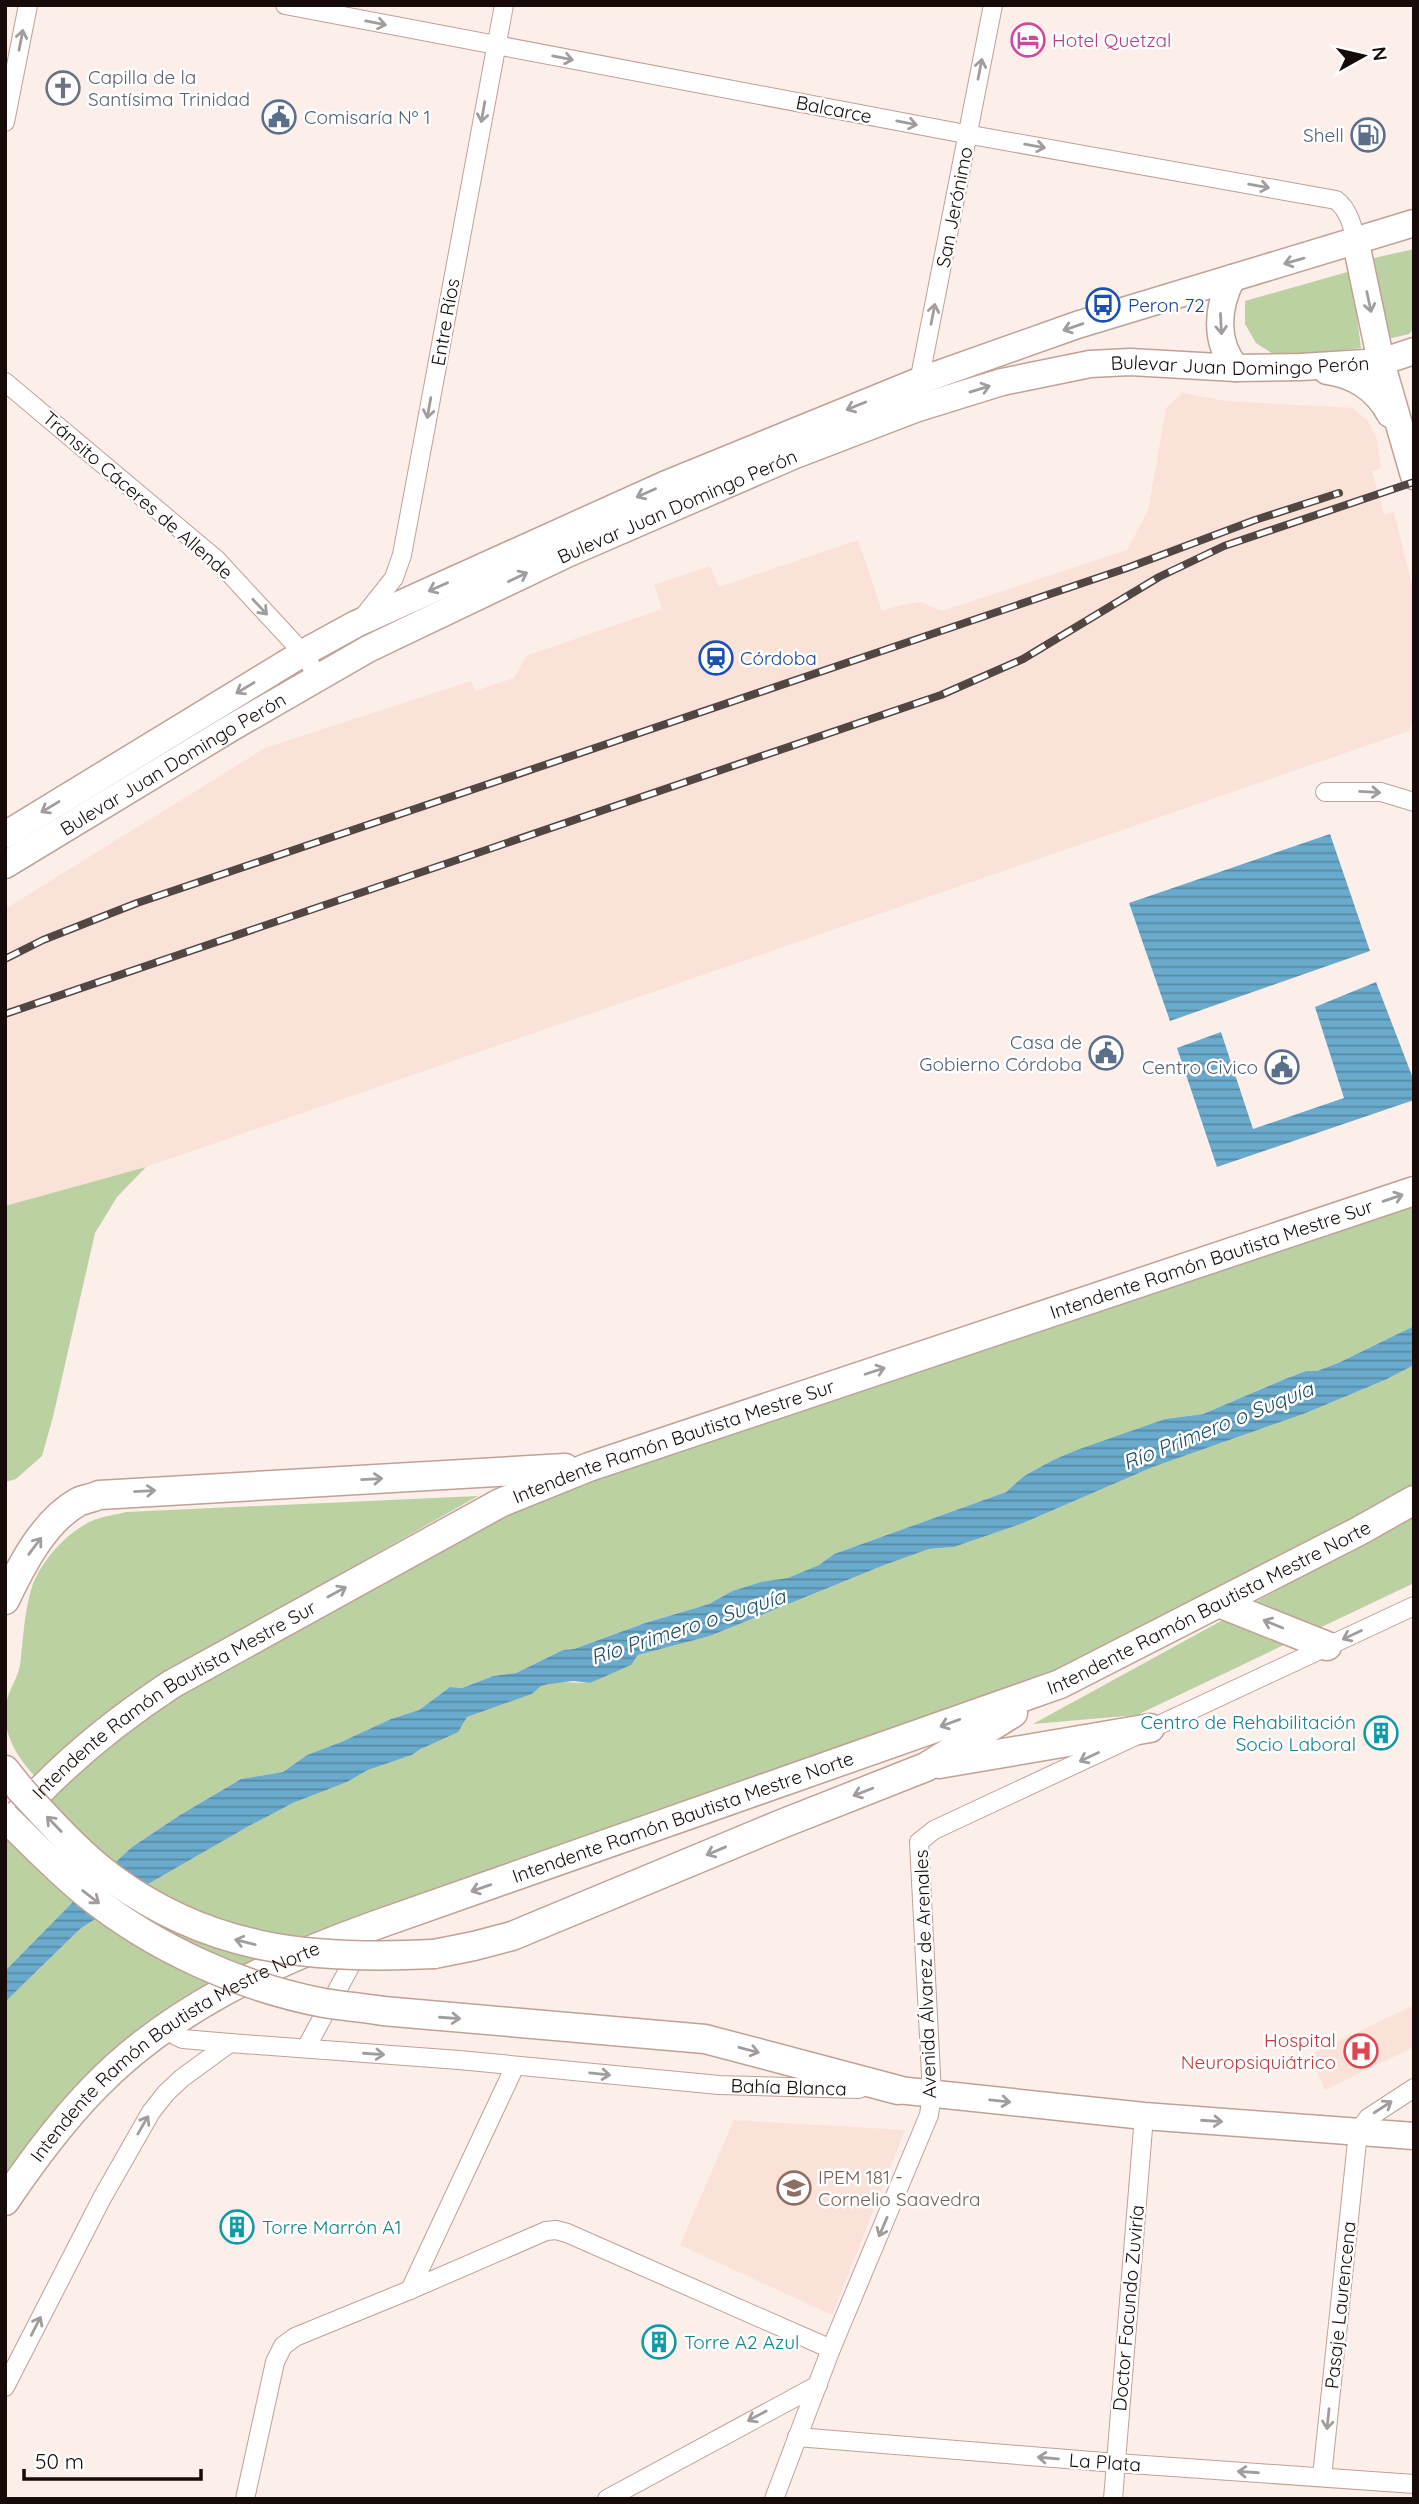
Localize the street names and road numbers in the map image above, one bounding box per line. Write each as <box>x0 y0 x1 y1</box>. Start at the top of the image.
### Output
street label: Balcarce <box>794 90 874 128</box>
street label: San Jerónimo <box>931 145 977 269</box>
street label: Entre Ríos <box>426 276 464 368</box>
street label: Bulevar Juan Domingo Perón <box>1110 350 1370 380</box>
street label: Tránsito Cáceres de Allende <box>38 406 238 584</box>
street label: Bulevar Juan Domingo Perón <box>553 444 801 569</box>
street label: Bulevar Juan Domingo Perón <box>56 687 290 841</box>
street label: Intendente Ramón Bautista Mestre Sur <box>1047 1193 1377 1324</box>
street label: Intendente Ramón Bautista Mestre Sur <box>509 1374 838 1509</box>
street label: Intendente Ramón Bautista Mestre Norte <box>1044 1515 1375 1700</box>
street label: Intendente Ramón Bautista Mestre Sur <box>27 1595 321 1804</box>
street label: Intendente Ramón Bautista Mestre Norte <box>509 1746 857 1888</box>
street label: Avenida Álvarez de Arenales <box>909 1849 941 2099</box>
street label: Intendente Ramón Bautista Mestre Norte <box>25 1936 323 2167</box>
street label: Bahía Blanca <box>730 2073 847 2101</box>
street label: Doctor Facundo Zuviría <box>1107 2204 1149 2412</box>
street label: Pasaje Laurencena <box>1319 2220 1361 2390</box>
street label: La Plata <box>1068 2448 1142 2476</box>

